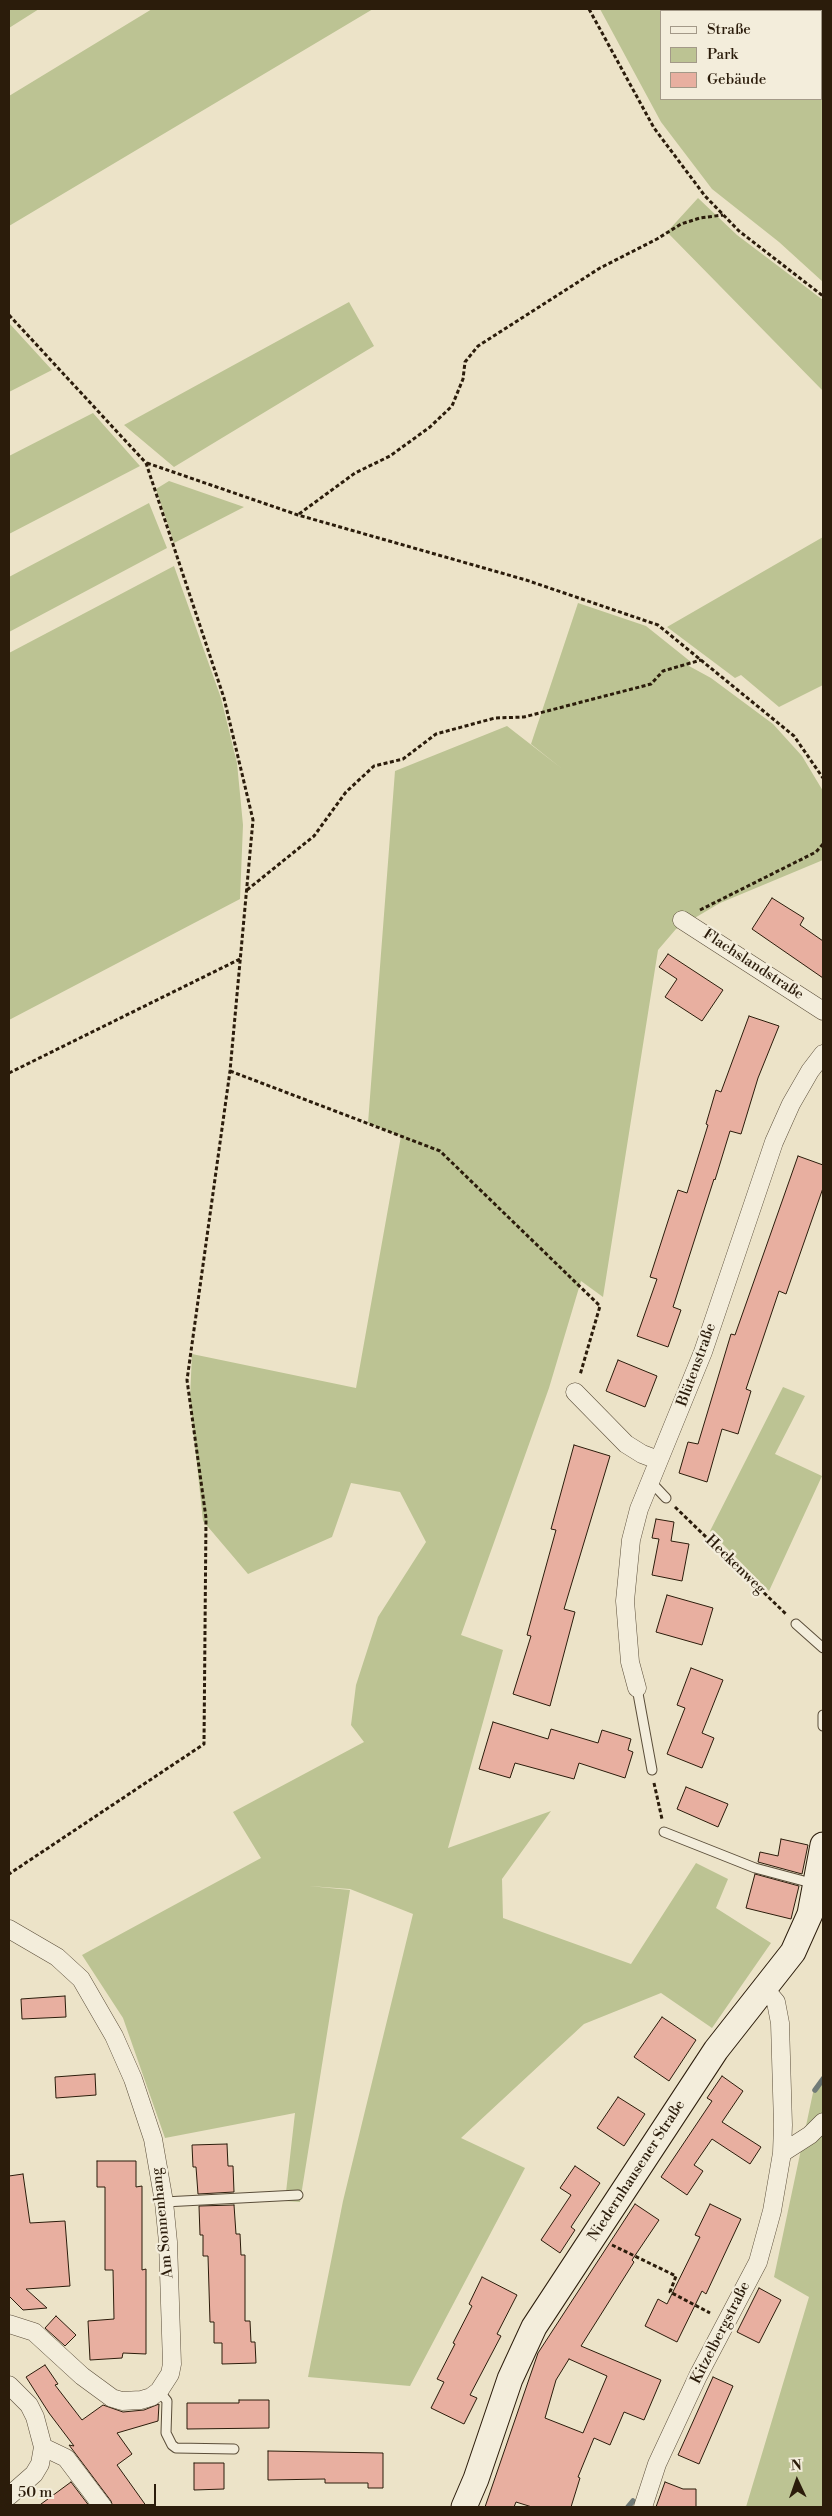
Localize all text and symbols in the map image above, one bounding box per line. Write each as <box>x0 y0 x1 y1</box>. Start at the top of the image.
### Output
legend <box>660 10 822 100</box>
text: Straße <box>707 20 751 39</box>
text: Park <box>707 45 738 64</box>
text: Gebäude <box>707 70 766 89</box>
street label: Flachslandstraße <box>699 926 807 1004</box>
street label: Blütenstraße <box>674 1321 720 1409</box>
street label: Heckenweg <box>701 1532 769 1598</box>
street label: Niedernhausener Straße <box>585 2097 689 2245</box>
street label: Am Sonnenhang <box>148 2167 178 2279</box>
street label: Kitzelbergstraße <box>687 2279 755 2387</box>
north arrow <box>772 2456 822 2506</box>
text: N <box>790 2457 802 2475</box>
scale bar <box>12 2474 159 2506</box>
text: 50 m <box>18 2483 52 2502</box>

